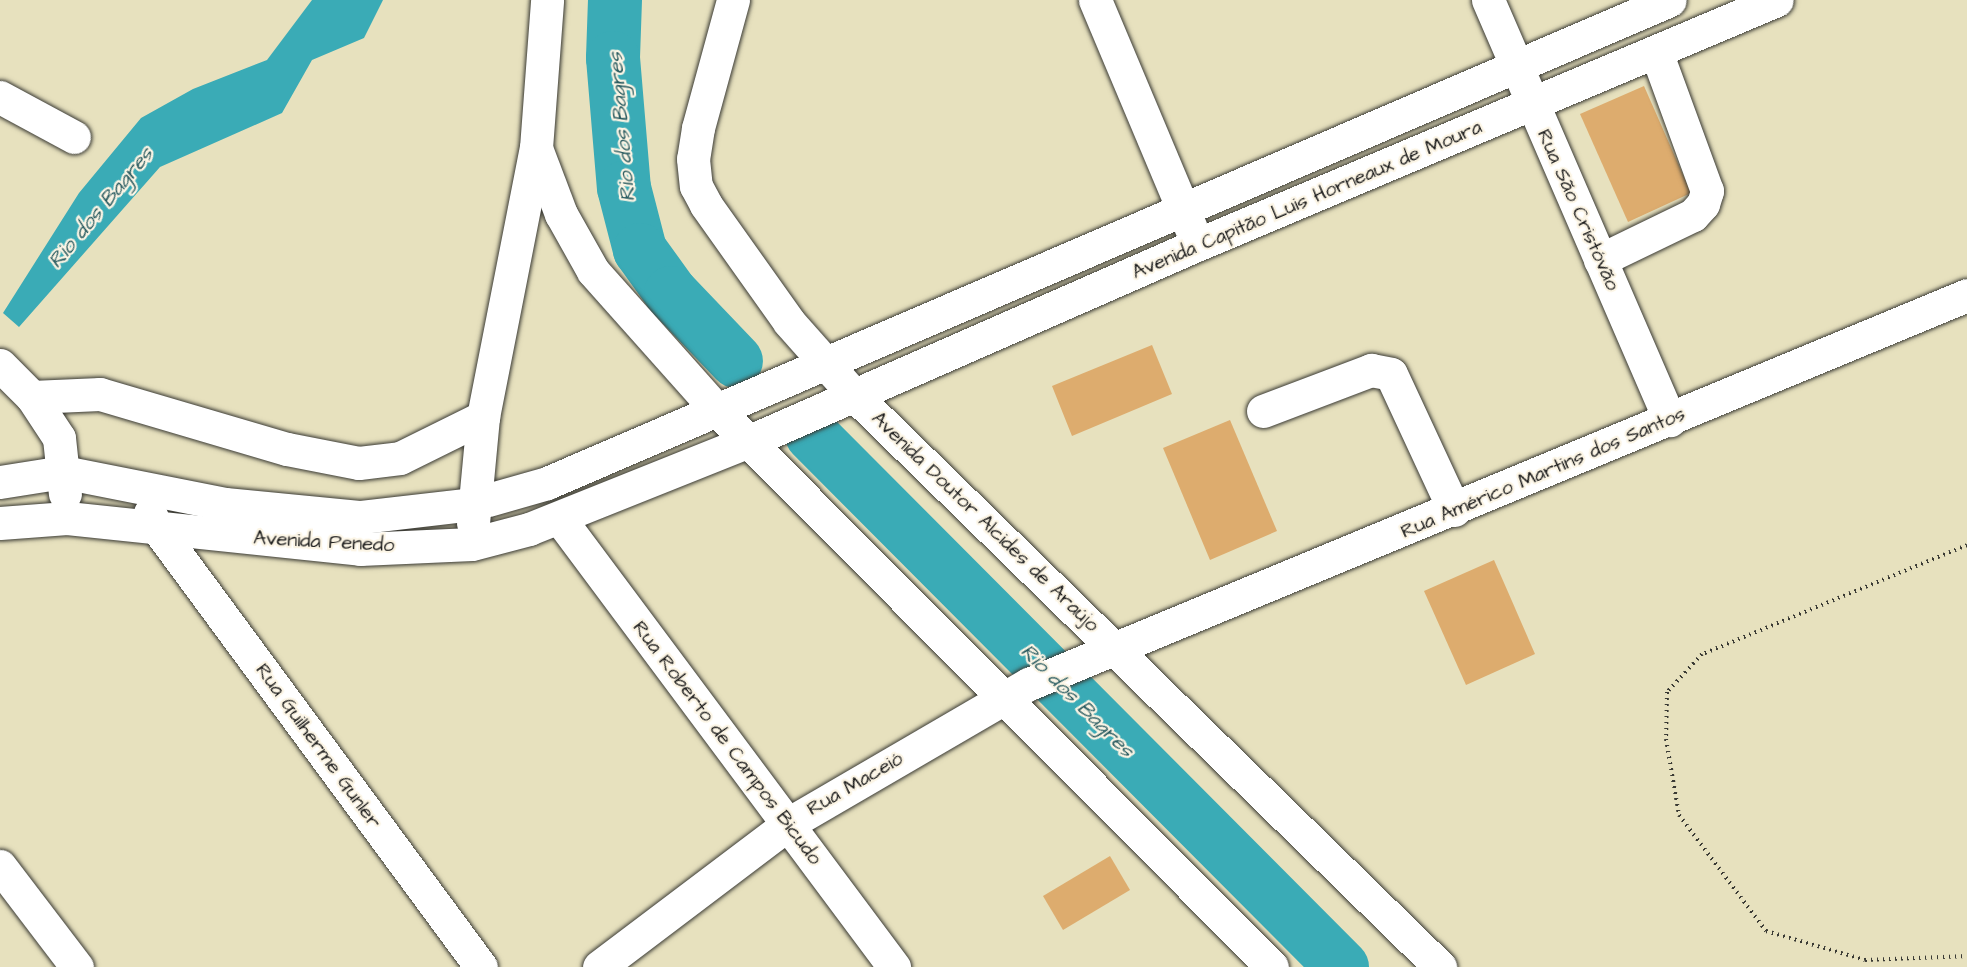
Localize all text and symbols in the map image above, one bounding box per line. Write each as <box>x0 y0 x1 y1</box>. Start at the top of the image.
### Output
water label: Rio dos Bagres <box>603 51 641 203</box>
street label: Avenida Capitão Luis Horneaux de Moura <box>1128 115 1486 285</box>
street label: Rua São Cristóvão <box>1532 126 1624 294</box>
water label: Rio dos Bagres <box>43 143 159 273</box>
street label: Rua Américo Martins dos Santos <box>1397 402 1689 544</box>
street label: Avenida Doutor Alcides de Araújo <box>866 407 1104 637</box>
street label: Avenida Penedo <box>253 526 395 558</box>
street label: Rua Roberto de Campos Bicudo <box>627 616 827 870</box>
water label: Rio dos Bagres <box>1015 639 1139 763</box>
street label: Rua Guilherme Gunler <box>250 659 386 833</box>
street label: Rua Maceió <box>803 747 907 821</box>

